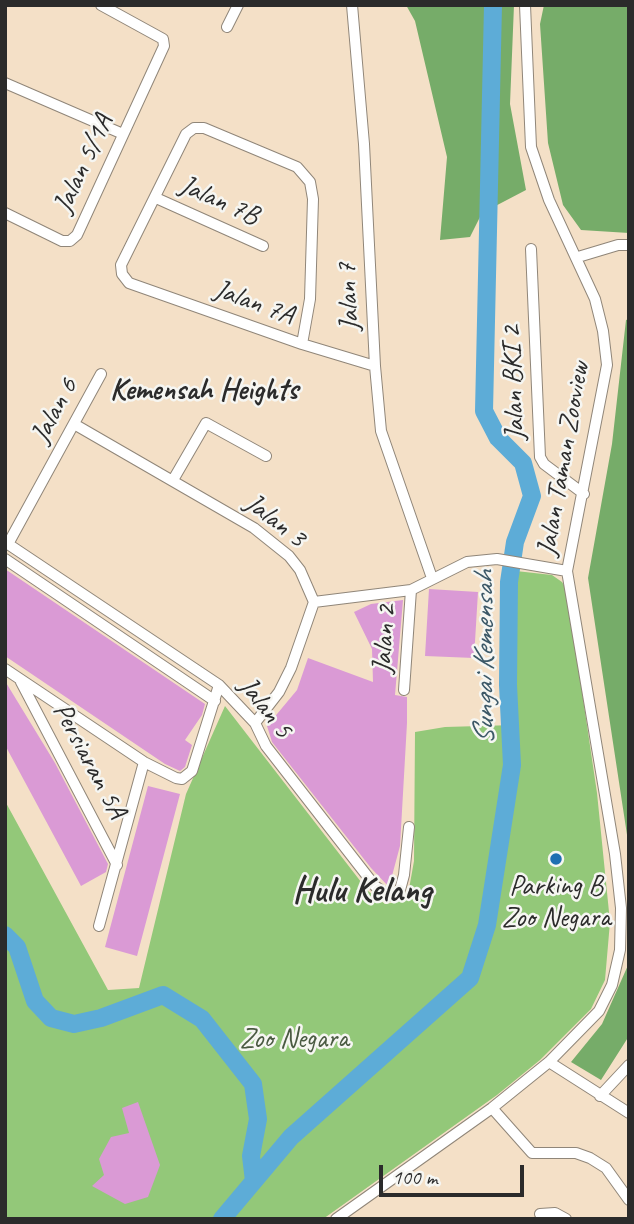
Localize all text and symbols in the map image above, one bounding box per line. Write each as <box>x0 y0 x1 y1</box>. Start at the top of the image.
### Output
street label: Jalan 5/1A <box>47 110 121 218</box>
street label: Jalan 7B <box>174 169 264 233</box>
street label: Jalan 7 <box>330 262 368 332</box>
street label: Jalan 7A <box>209 273 299 333</box>
street label: Jalan BKI 2 <box>495 325 533 441</box>
street label: Jalan Taman Zooview <box>530 359 598 559</box>
street label: Jalan 6 <box>24 373 86 449</box>
district label: Kemensah Heights <box>110 373 298 409</box>
street label: Jalan 3 <box>238 487 312 555</box>
water label: Sungai Kemensah <box>467 571 503 745</box>
street label: Jalan 2 <box>366 604 404 674</box>
street label: Jalan 5 <box>231 671 299 745</box>
street label: Persiaran 5A <box>45 697 133 825</box>
marker: Parking B Zoo Negara <box>548 851 564 867</box>
place label: Parking B Zoo Negara <box>501 870 611 936</box>
district label: Hulu Kelang <box>293 871 431 913</box>
park label: Zoo Negara <box>239 1023 349 1057</box>
scale bar <box>382 1150 527 1194</box>
text: 100 m <box>392 1164 437 1190</box>

